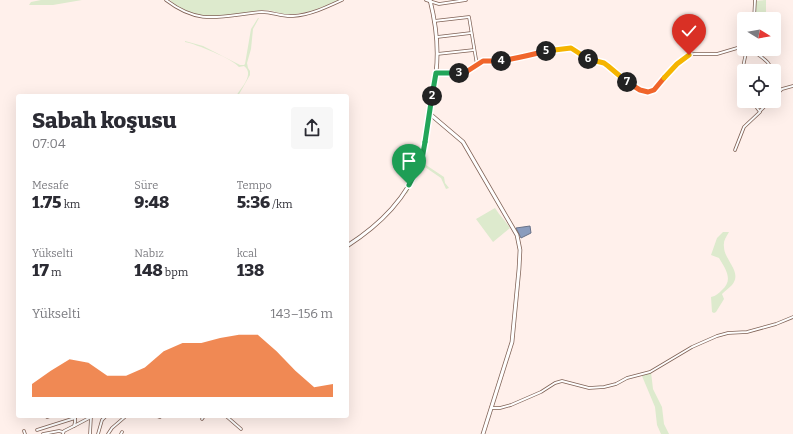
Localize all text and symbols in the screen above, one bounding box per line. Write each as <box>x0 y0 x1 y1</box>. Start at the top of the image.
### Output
north arrow <box>737 12 781 56</box>
map controls <box>737 12 781 108</box>
pin <box>672 14 706 55</box>
icon: check <box>678 20 700 42</box>
pin: 5 <box>536 41 556 61</box>
text: 5 <box>543 44 549 57</box>
pin: 6 <box>578 49 598 69</box>
pin: 4 <box>491 51 511 71</box>
text: 6 <box>585 52 591 65</box>
text: 4 <box>498 54 504 67</box>
pin: 3 <box>449 63 469 83</box>
button: locate <box>737 64 781 108</box>
text: 3 <box>456 66 462 79</box>
pin: 7 <box>617 72 637 92</box>
text: 7 <box>624 75 630 88</box>
pin: 2 <box>422 86 442 106</box>
text: 2 <box>429 89 435 102</box>
text: Sabah koşusu <box>32 107 177 134</box>
button: share <box>291 107 333 149</box>
text: 07:04 <box>32 136 66 151</box>
pin <box>392 144 426 185</box>
icon: arrive <box>398 150 420 172</box>
text: Mesafe <box>32 179 69 192</box>
text: Süre <box>134 179 158 192</box>
text: Tempo <box>237 179 272 192</box>
text: 1.75 <box>32 192 61 213</box>
text: 9:48 <box>134 192 169 213</box>
text: 5:36 <box>237 192 270 213</box>
text: km <box>61 198 80 211</box>
text: /km <box>270 198 293 211</box>
text: Yükselti <box>32 247 73 260</box>
text: Nabız <box>134 247 164 260</box>
text: kcal <box>237 247 257 260</box>
text: 17 <box>32 260 49 281</box>
text: 148 <box>134 260 163 281</box>
text: 138 <box>237 260 264 281</box>
text: m <box>49 266 62 279</box>
text: bpm <box>163 266 188 279</box>
text: Yükselti <box>32 306 80 321</box>
text: 143–156 m <box>270 306 333 321</box>

